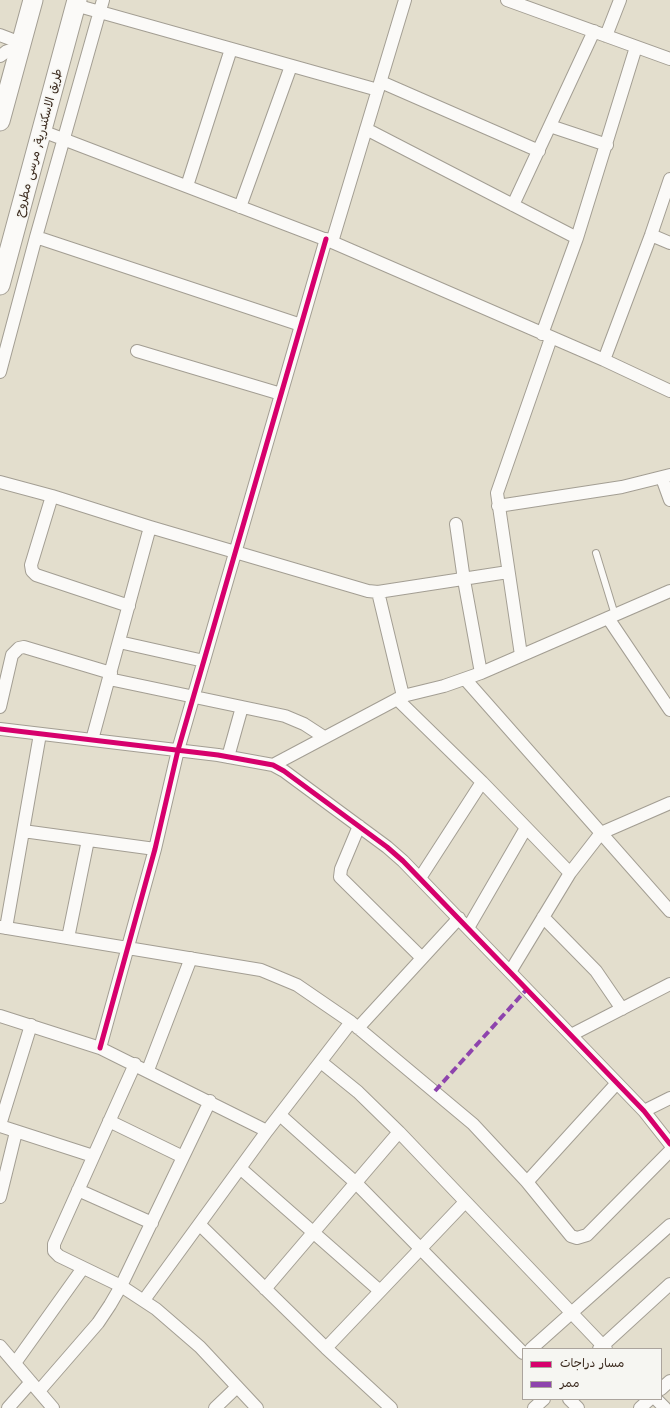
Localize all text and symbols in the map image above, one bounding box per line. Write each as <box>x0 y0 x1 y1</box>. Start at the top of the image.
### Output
street label: طريق الاسكندرية, مرسى مطروح <box>12 67 66 219</box>
legend <box>522 1348 662 1400</box>
text: مسار دراجات <box>560 1355 624 1371</box>
text: ممر <box>560 1375 579 1391</box>

